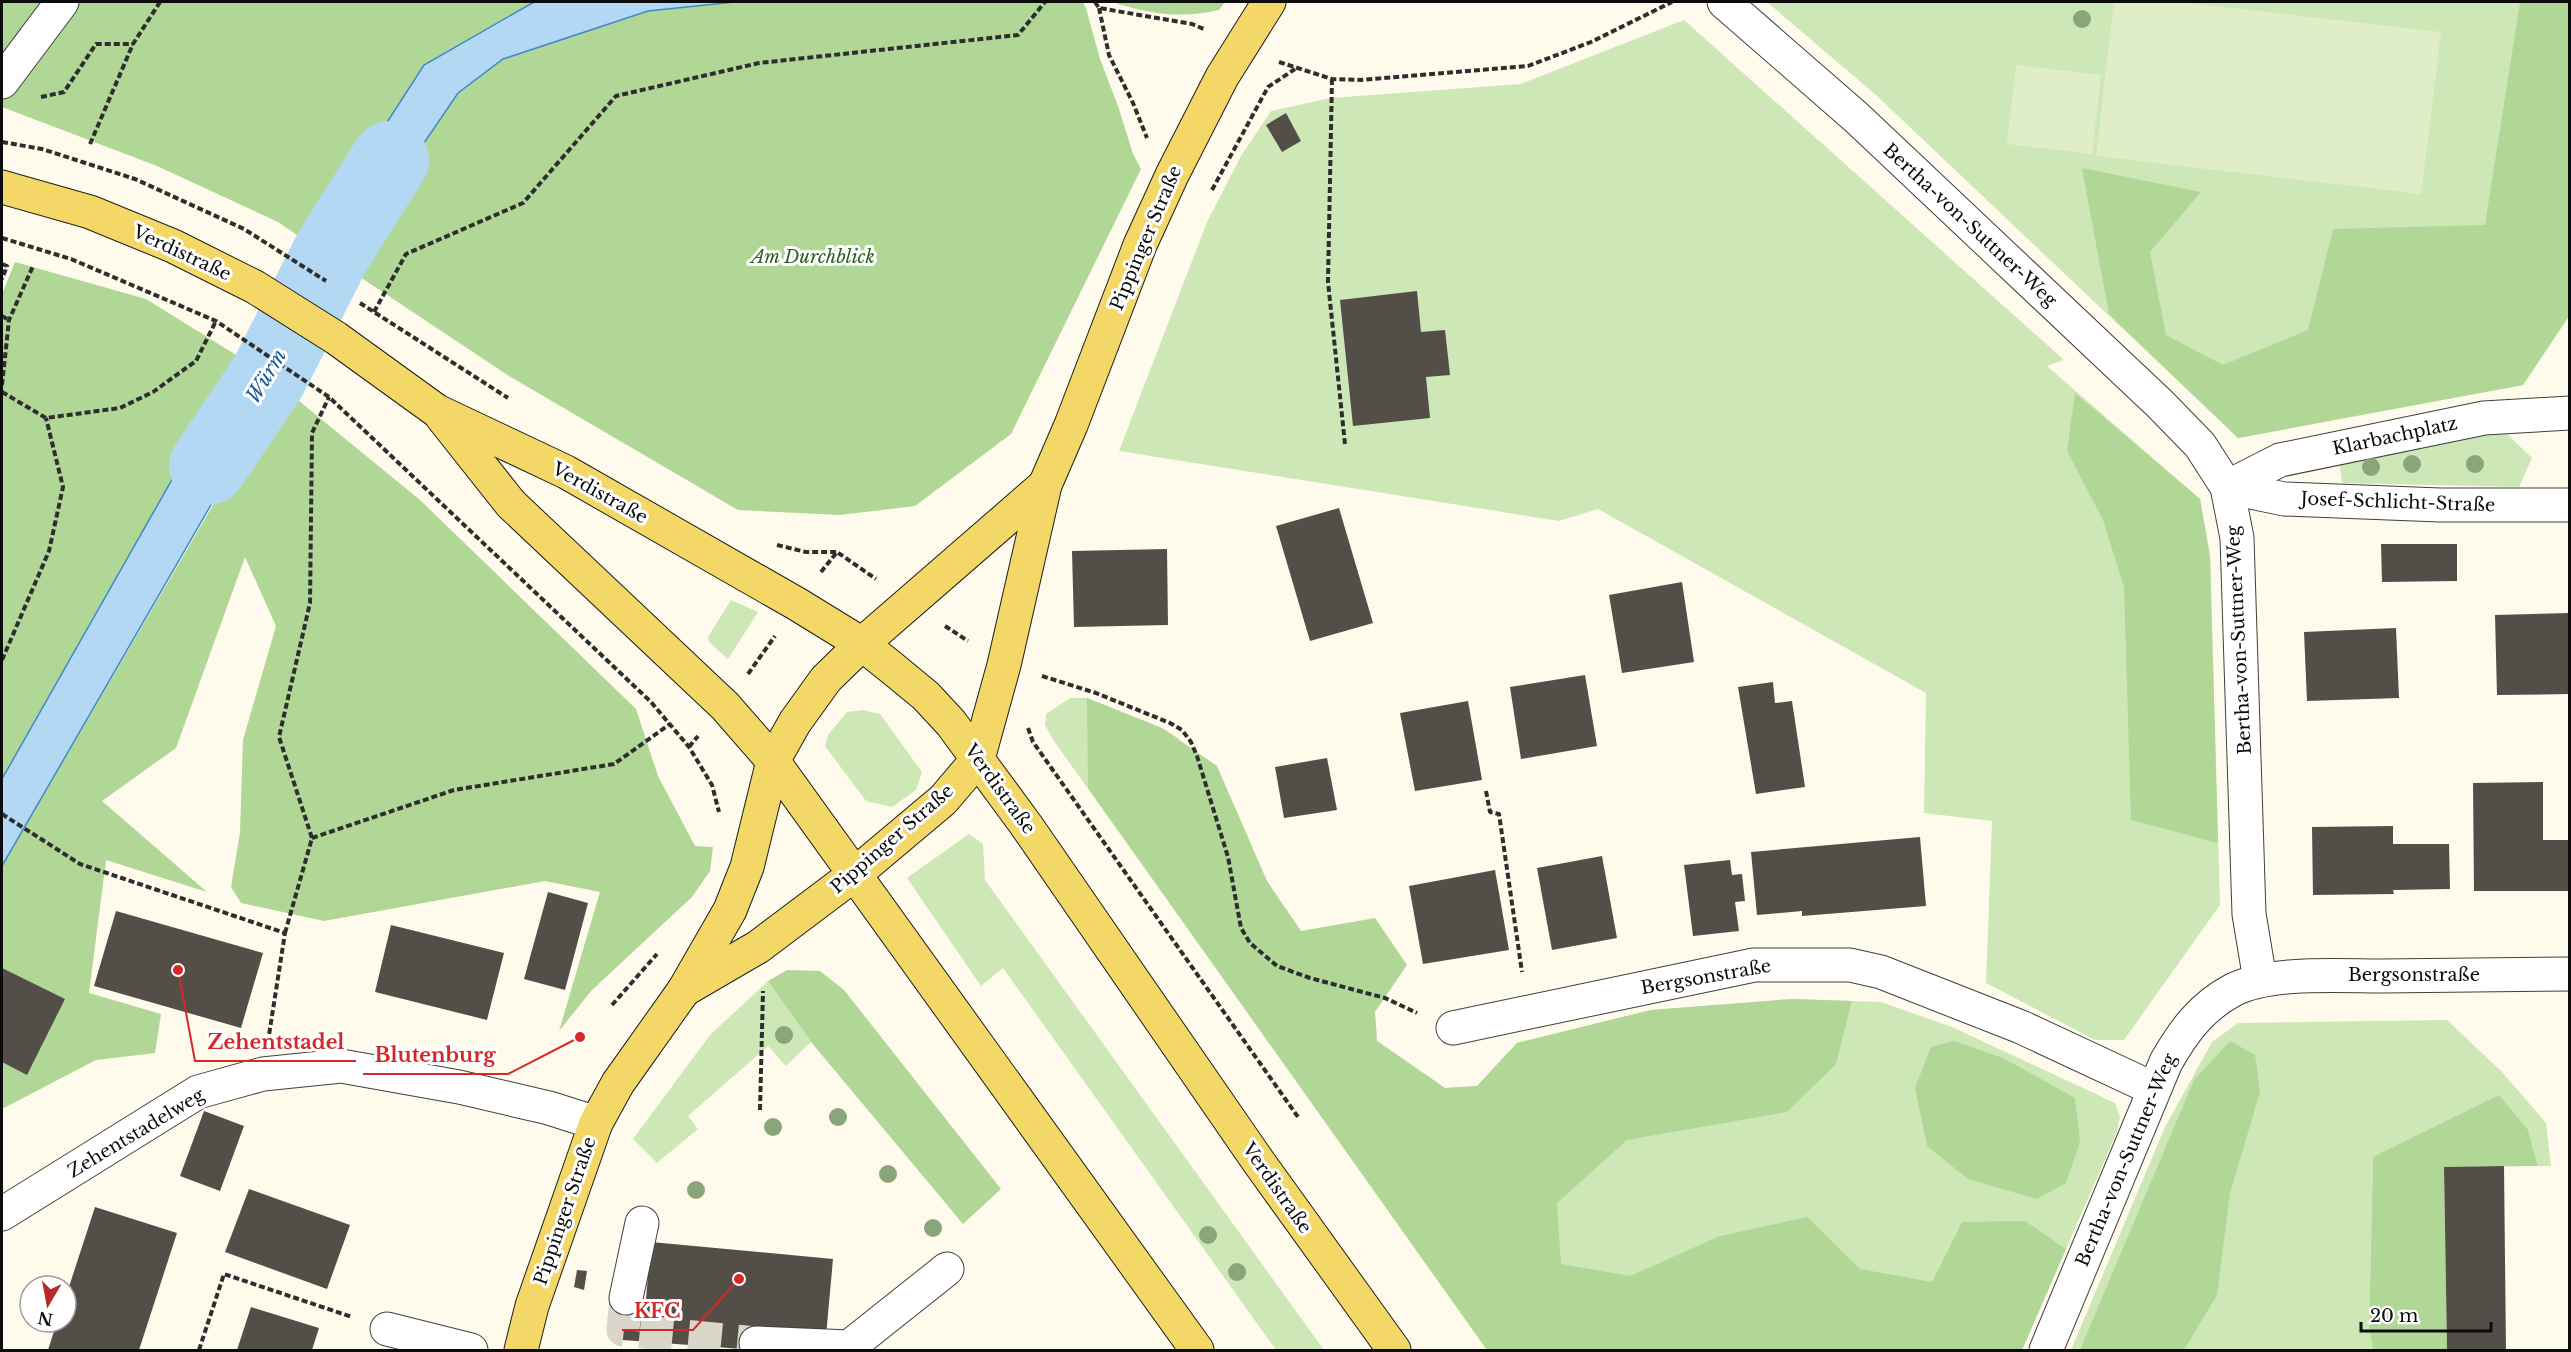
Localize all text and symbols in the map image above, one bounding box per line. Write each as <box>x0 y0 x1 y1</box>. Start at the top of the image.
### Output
street label: Bertha-von-Suttner-Weg <box>1879 139 2062 311</box>
street label: Pippinger Straße <box>1106 162 1186 314</box>
street label: Verdistraße <box>129 220 235 285</box>
park label: Am Durchblick <box>749 246 875 268</box>
water label: Würm <box>241 345 291 407</box>
street label: Klarbachplatz <box>2331 412 2459 460</box>
street label: Verdistraße <box>548 457 652 528</box>
street label: Josef-Schlicht-Straße <box>2298 488 2496 516</box>
street label: Bertha-von-Suttner-Weg <box>2222 525 2256 755</box>
street label: Verdistraße <box>959 739 1040 838</box>
street label: Pippinger Straße <box>826 780 958 898</box>
street label: Bergsonstraße <box>1639 955 1773 999</box>
street label: Bergsonstraße <box>2348 964 2480 986</box>
callout: Zehentstadel <box>195 1023 356 1061</box>
text: Zehentstadel <box>208 1030 344 1054</box>
callout: Blutenburg <box>363 1036 508 1074</box>
text: Blutenburg <box>375 1043 496 1067</box>
street label: Bertha-von-Suttner-Weg <box>2071 1050 2181 1270</box>
street label: Zehentstadelweg <box>64 1083 208 1182</box>
street label: Pippinger Straße <box>529 1134 601 1288</box>
street label: Verdistraße <box>1237 1138 1316 1238</box>
north arrow <box>18 1274 78 1334</box>
callout: KFC <box>622 1292 693 1330</box>
scale bar <box>2361 1295 2492 1333</box>
text: KFC <box>634 1299 680 1323</box>
text: 20 m <box>2370 1305 2418 1327</box>
text: N <box>36 1308 55 1330</box>

